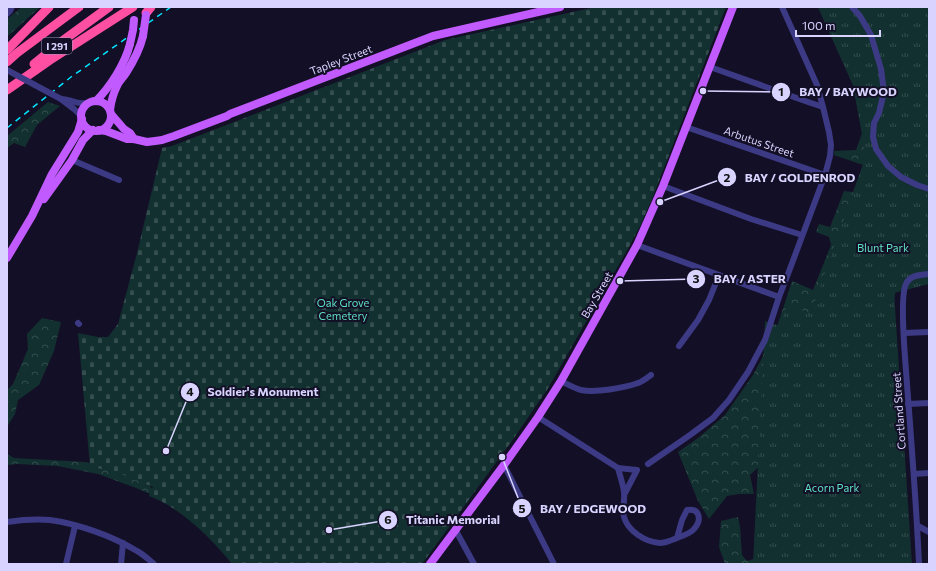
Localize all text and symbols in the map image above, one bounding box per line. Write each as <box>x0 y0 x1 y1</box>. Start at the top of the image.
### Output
scale bar <box>796 12 880 38</box>
text: 100 m <box>802 18 836 32</box>
road number: I 291 <box>42 38 72 54</box>
street label: Tapley Street <box>308 42 374 77</box>
callout: BAY / BAYWOOD <box>771 80 905 104</box>
text: 1 <box>778 84 784 98</box>
text: BAY / BAYWOOD <box>799 84 897 98</box>
street label: Arbutus Street <box>722 123 796 160</box>
callout: BAY / GOLDENROD <box>717 165 863 189</box>
text: 2 <box>724 170 731 184</box>
text: BAY / GOLDENROD <box>745 170 855 184</box>
park label: Blunt Park <box>857 241 909 254</box>
callout: BAY / ASTER <box>686 267 794 291</box>
street label: Bay Street <box>578 269 615 320</box>
text: 3 <box>693 271 700 285</box>
text: BAY / ASTER <box>714 271 787 285</box>
park label: Oak Grove Cemetery <box>317 296 370 322</box>
street label: Cortland Street <box>889 371 908 450</box>
callout: Soldier's Monument <box>180 380 327 404</box>
text: 4 <box>186 384 194 398</box>
text: Soldier's Monument <box>207 384 319 398</box>
park label: Acorn Park <box>804 481 860 494</box>
callout: BAY / EDGEWOOD <box>512 496 654 520</box>
text: 5 <box>519 501 526 515</box>
text: BAY / EDGEWOOD <box>540 501 646 515</box>
callout: Titanic Memorial <box>378 508 508 532</box>
text: 6 <box>384 512 392 526</box>
text: Titanic Memorial <box>406 512 500 526</box>

